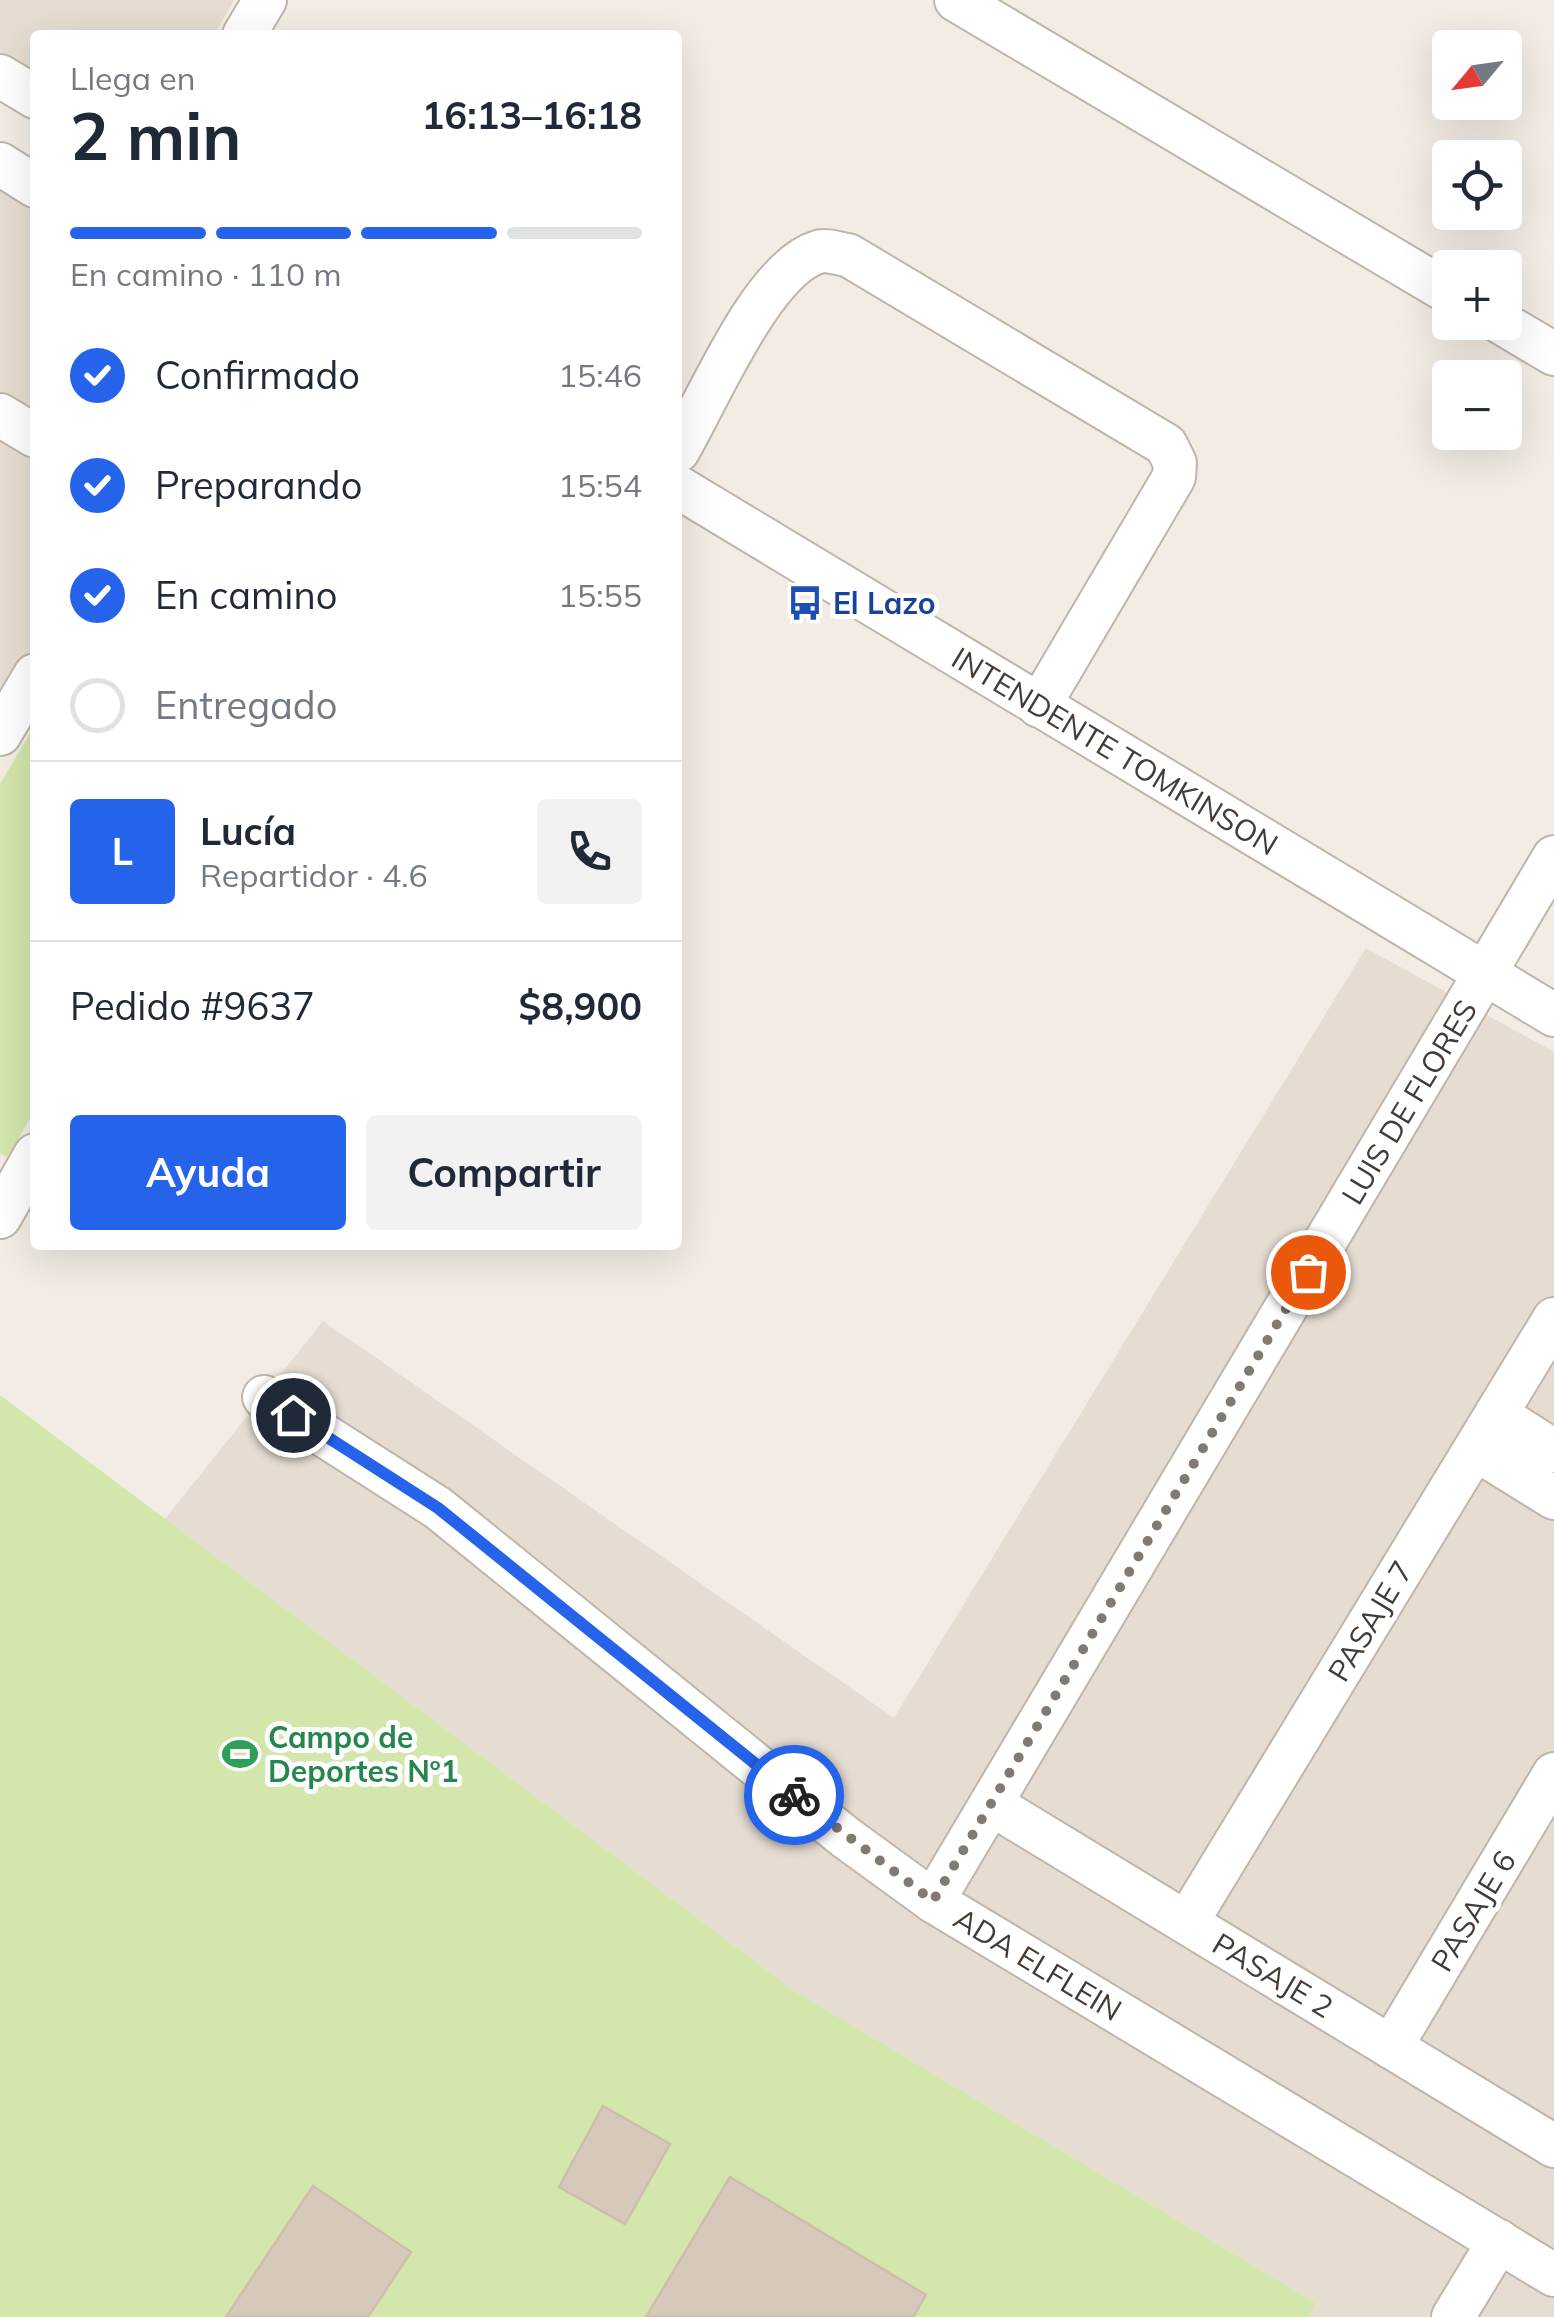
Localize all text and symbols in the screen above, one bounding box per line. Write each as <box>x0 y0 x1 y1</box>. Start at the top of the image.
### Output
north arrow <box>1432 30 1522 120</box>
map controls <box>1432 30 1522 450</box>
text: Llega en <box>70 58 195 98</box>
text: 16:13–16:18 <box>422 91 642 139</box>
text: 2 min <box>70 95 241 176</box>
button: locate <box>1432 140 1522 230</box>
button: + <box>1432 250 1522 340</box>
text: En camino · 110 m <box>70 254 342 294</box>
icon: check <box>70 348 125 403</box>
text: Confirmado <box>155 351 360 399</box>
text: 15:46 <box>558 355 642 395</box>
button: − <box>1432 360 1522 450</box>
icon: check <box>70 458 125 513</box>
text: Preparando <box>155 461 362 509</box>
text: 15:54 <box>558 465 642 505</box>
icon: check <box>70 568 125 623</box>
text: En camino <box>155 571 337 619</box>
text: 15:55 <box>558 575 642 615</box>
bus stop icon: El Lazo <box>786 584 824 622</box>
place label: El Lazo <box>833 584 936 622</box>
street label: INTENDENTE TOMKINSON <box>945 639 1285 863</box>
text: Entregado <box>155 681 337 729</box>
button: phone <box>537 799 642 904</box>
text: Lucía <box>200 807 296 855</box>
text: L <box>112 827 133 875</box>
text: Repartidor · 4.6 <box>200 855 428 895</box>
text: Pedido #9637 <box>70 982 315 1030</box>
text: $8,900 <box>519 982 642 1030</box>
street label: LUIS DE FLORES <box>1333 993 1485 1211</box>
button: Ayuda <box>70 1115 346 1230</box>
button: Compartir <box>366 1115 642 1230</box>
pin <box>1266 1230 1351 1315</box>
icon: bag <box>1281 1245 1336 1300</box>
pin <box>251 1373 336 1458</box>
icon: home <box>266 1388 321 1443</box>
street label: PASAJE 7 <box>1319 1554 1421 1688</box>
place label: Campo de Deportes Nº1 <box>268 1718 459 1790</box>
sports icon: Campo de Deportes Nº1 <box>221 1735 259 1773</box>
courier <box>744 1745 844 1845</box>
icon: bike <box>767 1768 822 1823</box>
street label: PASAJE 6 <box>1422 1844 1524 1978</box>
street label: ADA ELFLEIN <box>947 1899 1129 2029</box>
street label: PASAJE 2 <box>1206 1924 1340 2026</box>

